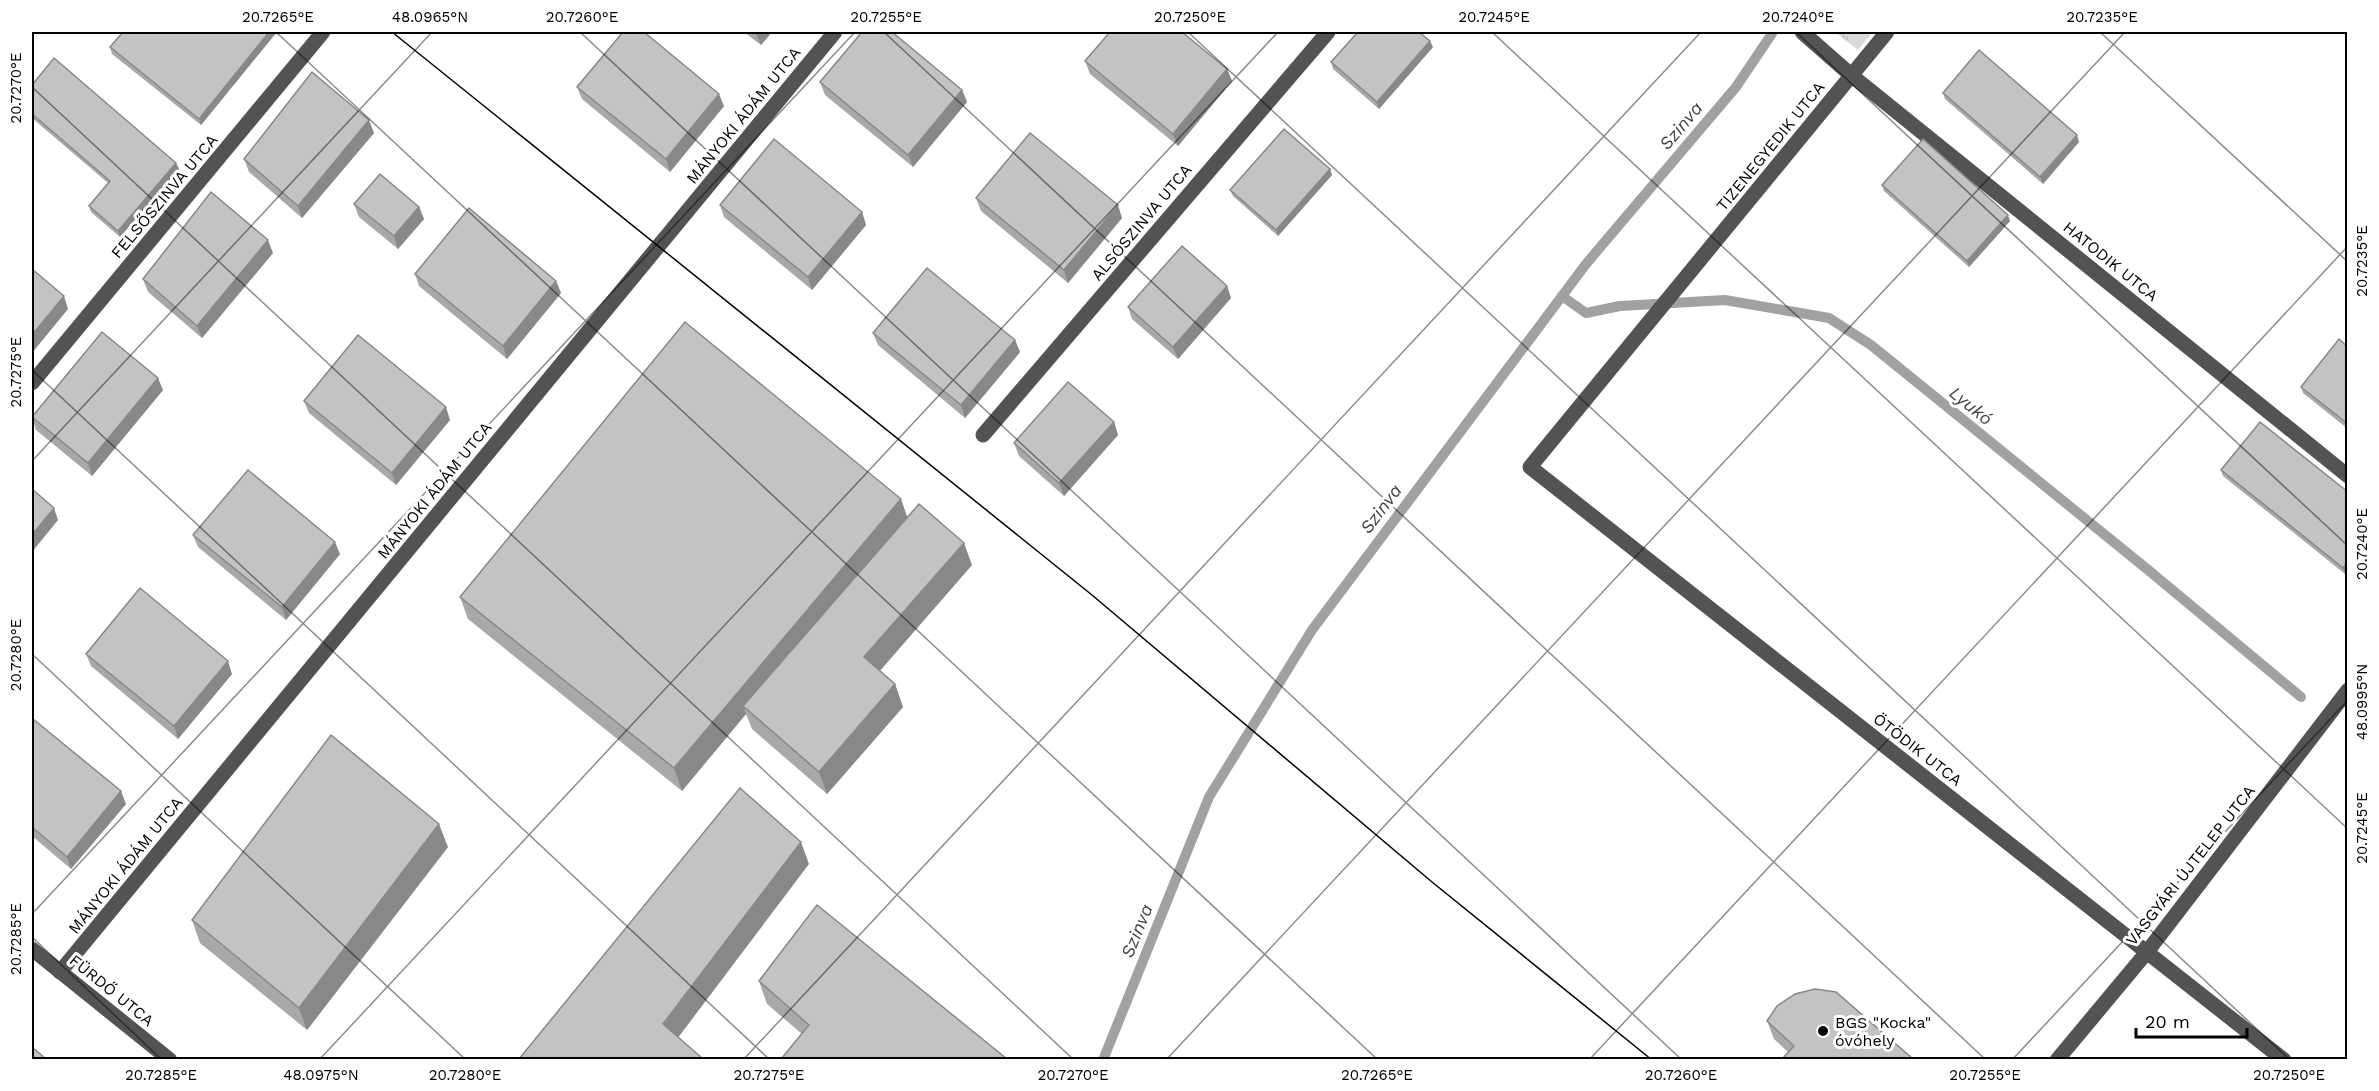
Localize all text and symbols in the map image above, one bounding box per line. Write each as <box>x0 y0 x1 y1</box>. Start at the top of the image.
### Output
text: 20.7265°E <box>242 8 314 26</box>
text: 48.0965°N <box>392 8 468 26</box>
text: 20.7260°E <box>546 8 618 26</box>
text: 20.7255°E <box>850 8 922 26</box>
text: 20.7250°E <box>1154 8 1226 26</box>
text: 20.7245°E <box>1458 8 1530 26</box>
text: 20.7240°E <box>1762 8 1834 26</box>
text: 20.7235°E <box>2066 8 2138 26</box>
street label: MÁNYOKI ÁDÁM UTCA <box>682 43 805 188</box>
text: 20.7270°E <box>7 52 25 124</box>
street label: TIZENEGYEDIK UTCA <box>1712 77 1829 215</box>
water label: Szinva <box>1655 97 1707 154</box>
street label: FELSŐSZINVA UTCA <box>107 130 222 262</box>
street label: ALSÓSZINVA UTCA <box>1087 160 1196 284</box>
street label: HATODIK UTCA <box>2059 217 2162 306</box>
text: 20.7235°E <box>2353 225 2371 297</box>
text: 20.7275°E <box>7 337 25 407</box>
water label: Lyukó <box>1946 382 1997 429</box>
street label: MÁNYOKI ÁDÁM UTCA <box>373 418 496 563</box>
water label: Szinva <box>1355 480 1406 537</box>
text: 20.7240°E <box>2353 508 2371 580</box>
text: 20.7280°E <box>7 619 25 691</box>
text: 48.0995°N <box>2353 664 2371 740</box>
street label: ÖTÖDIK UTCA <box>1870 709 1966 790</box>
street label: VASGYÁRI ÚJTELEP UTCA <box>2122 781 2259 949</box>
text: 20.7245°E <box>2353 792 2371 864</box>
street label: MÁNYOKI ÁDÁM UTCA <box>64 793 187 938</box>
water label: Szinva <box>1116 901 1157 961</box>
text: 20.7285°E <box>7 903 25 975</box>
street label: FÜRDŐ UTCA <box>66 951 158 1030</box>
scale bar <box>2136 1001 2247 1039</box>
text: 20 m <box>2145 1011 2190 1032</box>
place label: BGS "Kocka" óvóhely <box>1835 1013 1931 1050</box>
marker: BGS "Kocka" óvóhely <box>1816 1024 1830 1038</box>
text: 20.7285°E <box>125 1066 197 1084</box>
text: 48.0975°N <box>283 1066 359 1084</box>
text: 20.7280°E <box>429 1066 501 1084</box>
text: 20.7275°E <box>734 1066 804 1084</box>
text: 20.7270°E <box>1037 1066 1109 1084</box>
text: 20.7265°E <box>1341 1066 1413 1084</box>
text: 20.7260°E <box>1645 1066 1717 1084</box>
text: 20.7255°E <box>1949 1066 2021 1084</box>
text: 20.7250°E <box>2253 1066 2325 1084</box>

